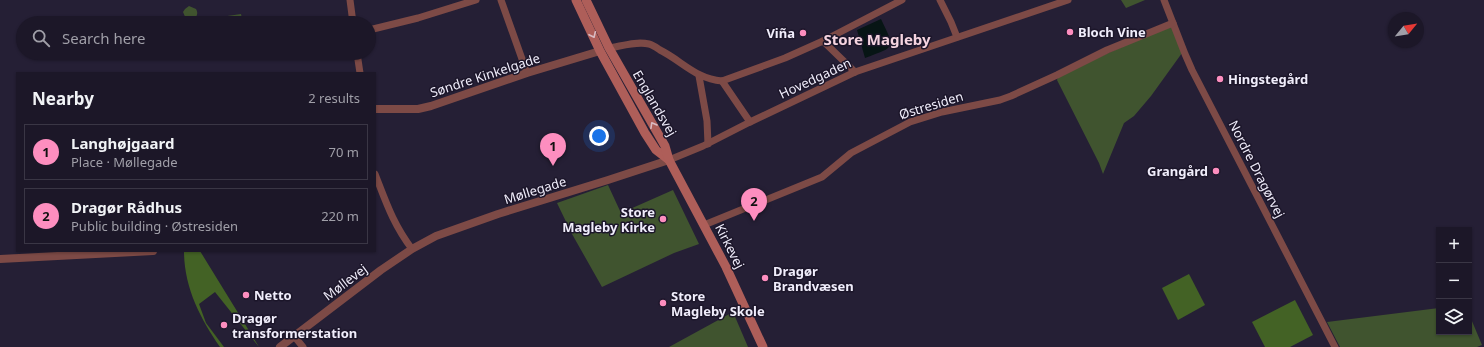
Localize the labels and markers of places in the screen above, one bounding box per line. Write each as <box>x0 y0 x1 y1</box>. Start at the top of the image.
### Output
place label: Bloch Vine <box>1078 23 1146 41</box>
place label: Viña <box>766 24 795 42</box>
marker: Bloch Vine <box>1065 27 1075 37</box>
marker: Viña <box>798 28 808 38</box>
place label: Hingstegård <box>1228 70 1308 88</box>
marker: Hingstegård <box>1215 74 1225 84</box>
pin: 1 <box>540 133 566 166</box>
place label: Grangård <box>1147 162 1208 180</box>
marker: Grangård <box>1211 166 1221 176</box>
pin: 2 <box>741 188 767 221</box>
place label: Store Magleby Kirke <box>562 203 655 236</box>
marker: Store Magleby Kirke <box>658 214 668 224</box>
place label: Dragør Brandvæsen <box>773 262 854 295</box>
marker: Dragør Brandvæsen <box>760 273 770 283</box>
place label: Netto <box>254 286 292 304</box>
place label: Store Magleby Skole <box>671 287 765 320</box>
marker: Netto <box>241 290 251 300</box>
marker: Store Magleby Skole <box>658 298 668 308</box>
place label: Dragør transformerstation <box>232 309 357 342</box>
marker: Dragør transformerstation <box>219 320 229 330</box>

